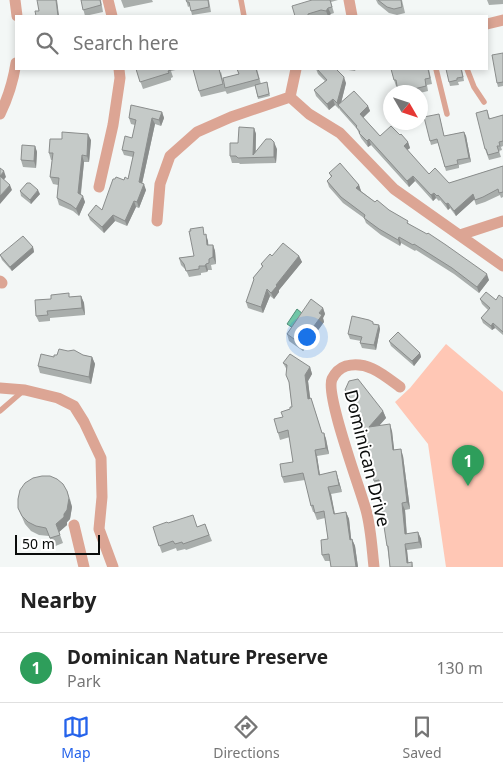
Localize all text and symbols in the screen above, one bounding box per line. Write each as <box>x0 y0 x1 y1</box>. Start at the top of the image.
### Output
search box <box>15 15 488 70</box>
icon: search <box>33 29 61 57</box>
text: Search here <box>73 30 179 56</box>
north arrow <box>383 85 428 130</box>
your location <box>294 324 320 350</box>
street label: Dominican Drive <box>339 387 397 529</box>
pin: 1 <box>452 445 484 486</box>
scale bar <box>15 532 100 555</box>
text: 50 m <box>22 534 55 553</box>
text: Nearby <box>20 586 96 614</box>
text: Dominican Nature Preserve <box>67 644 328 670</box>
text: 1 <box>31 657 41 679</box>
text: 130 m <box>436 657 483 679</box>
text: Park <box>67 670 101 692</box>
tab: Map <box>61 713 91 762</box>
tab: Directions <box>213 713 280 762</box>
tab: Saved <box>402 713 442 762</box>

